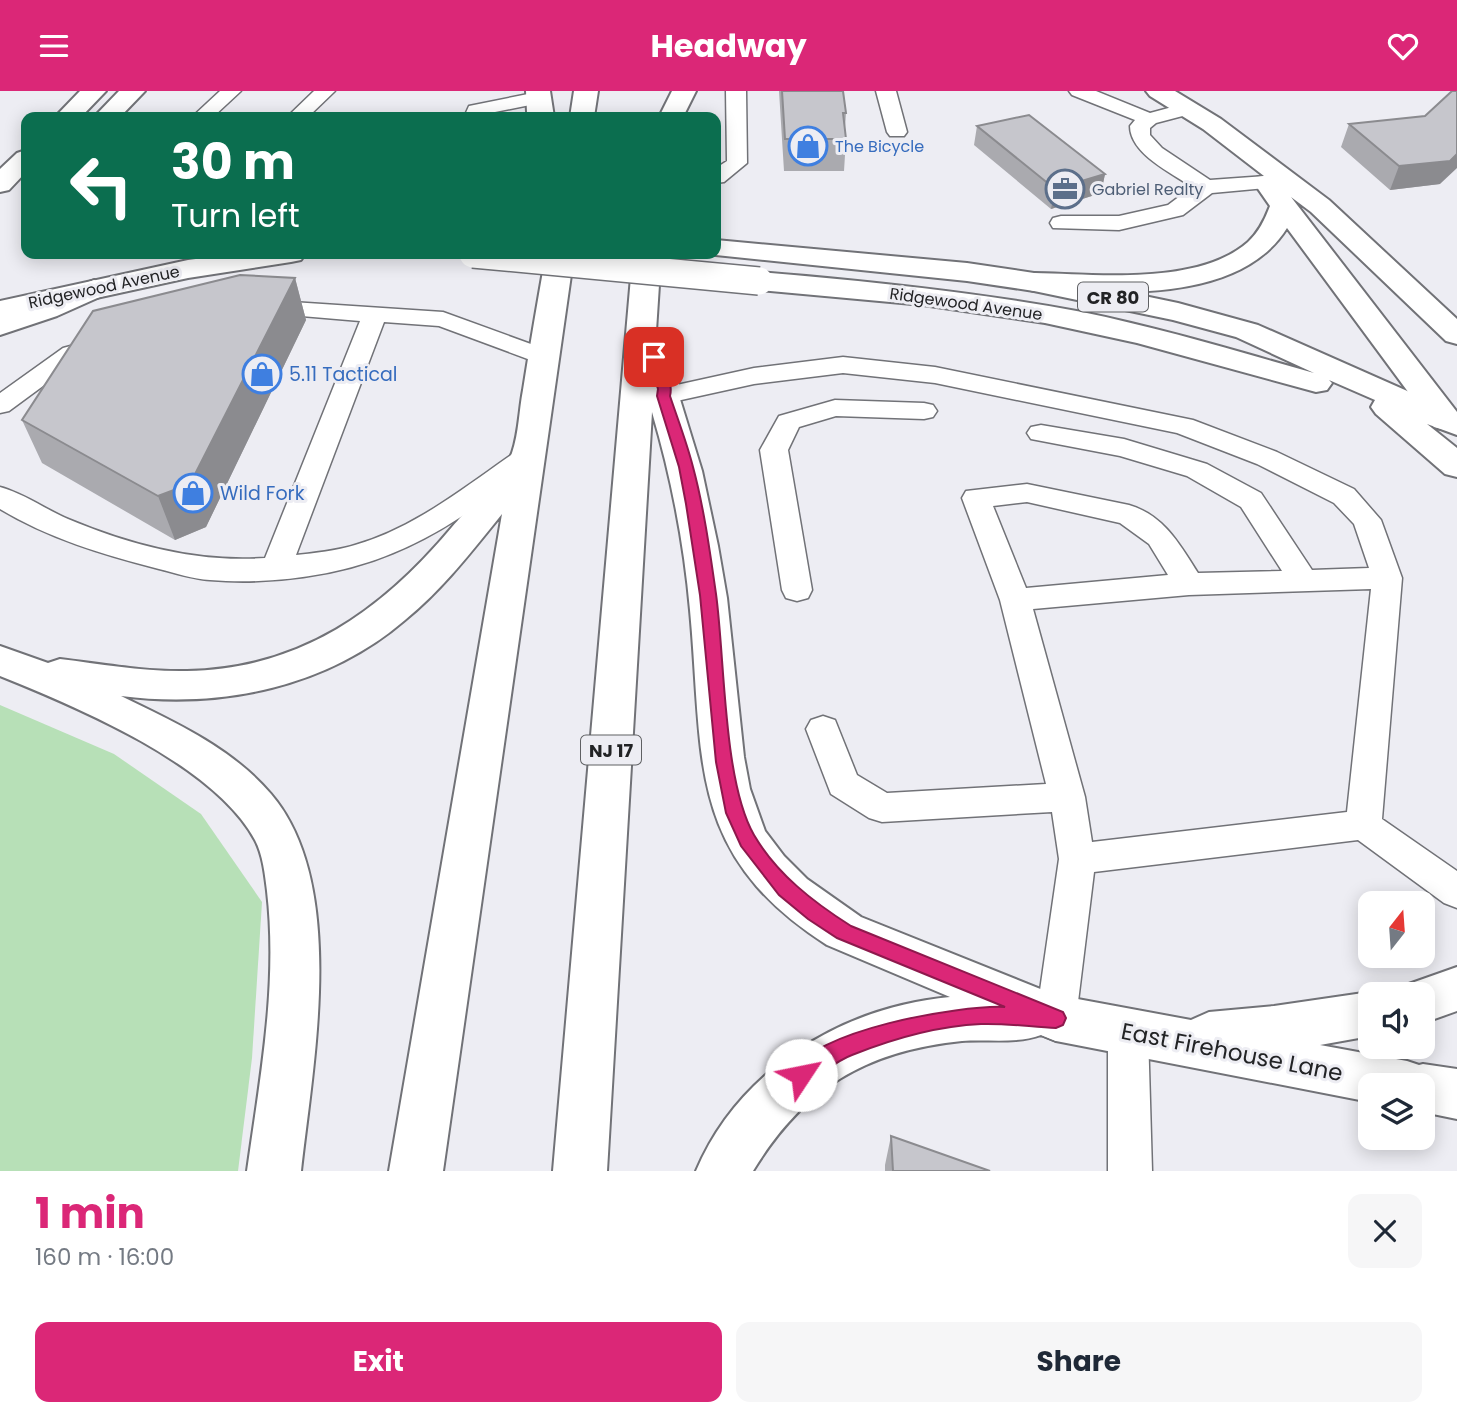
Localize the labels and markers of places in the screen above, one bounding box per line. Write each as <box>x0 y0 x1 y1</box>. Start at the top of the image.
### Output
shop icon: The Bicycle <box>787 125 829 167</box>
place label: The Bicycle <box>835 135 924 158</box>
office icon: Gabriel Realty <box>1044 168 1086 210</box>
place label: Gabriel Realty <box>1092 178 1203 201</box>
pin <box>624 327 684 387</box>
shop icon: 5.11 Tactical <box>241 353 283 395</box>
place label: 5.11 Tactical <box>289 361 397 388</box>
shop icon: Wild Fork <box>172 472 214 514</box>
place label: Wild Fork <box>220 480 305 507</box>

